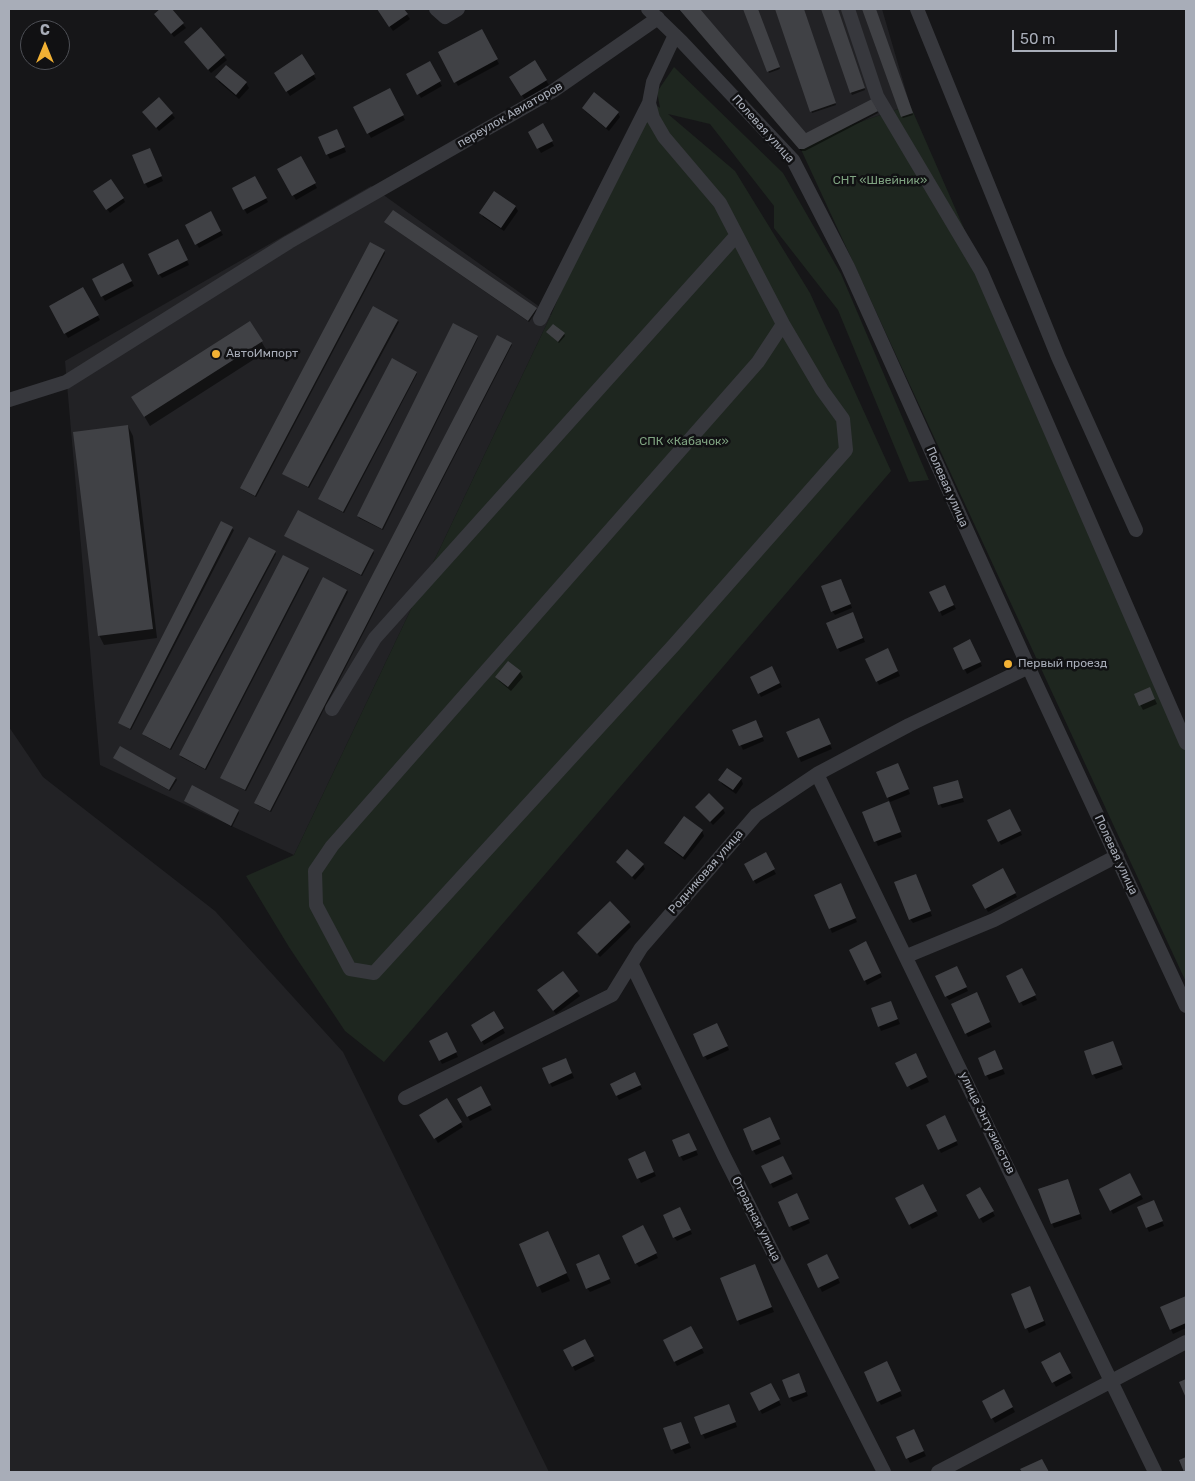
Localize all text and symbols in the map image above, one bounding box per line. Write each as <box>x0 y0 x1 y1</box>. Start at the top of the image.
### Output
north arrow <box>20 20 70 70</box>
scale bar <box>1015 20 1120 52</box>
text: С <box>40 22 50 39</box>
text: 50 m <box>1020 30 1055 48</box>
street label: переулок Авиаторов <box>455 79 565 151</box>
street label: Полевая улица <box>729 92 797 166</box>
park label: СНТ «Швейник» <box>833 174 927 188</box>
place label: АвтоИмпорт <box>226 347 298 361</box>
marker: АвтоИмпорт <box>210 348 222 360</box>
park label: СПК «Кабачок» <box>639 435 729 449</box>
street label: Полевая улица <box>923 445 971 529</box>
place label: Первый проезд <box>1018 657 1107 671</box>
marker: Первый проезд <box>1002 658 1014 670</box>
street label: Полевая улица <box>1091 813 1141 897</box>
street label: Родниковая улица <box>666 827 746 917</box>
street label: улица Энтузиастов <box>956 1070 1018 1176</box>
street label: Отрадная улица <box>728 1174 784 1264</box>

